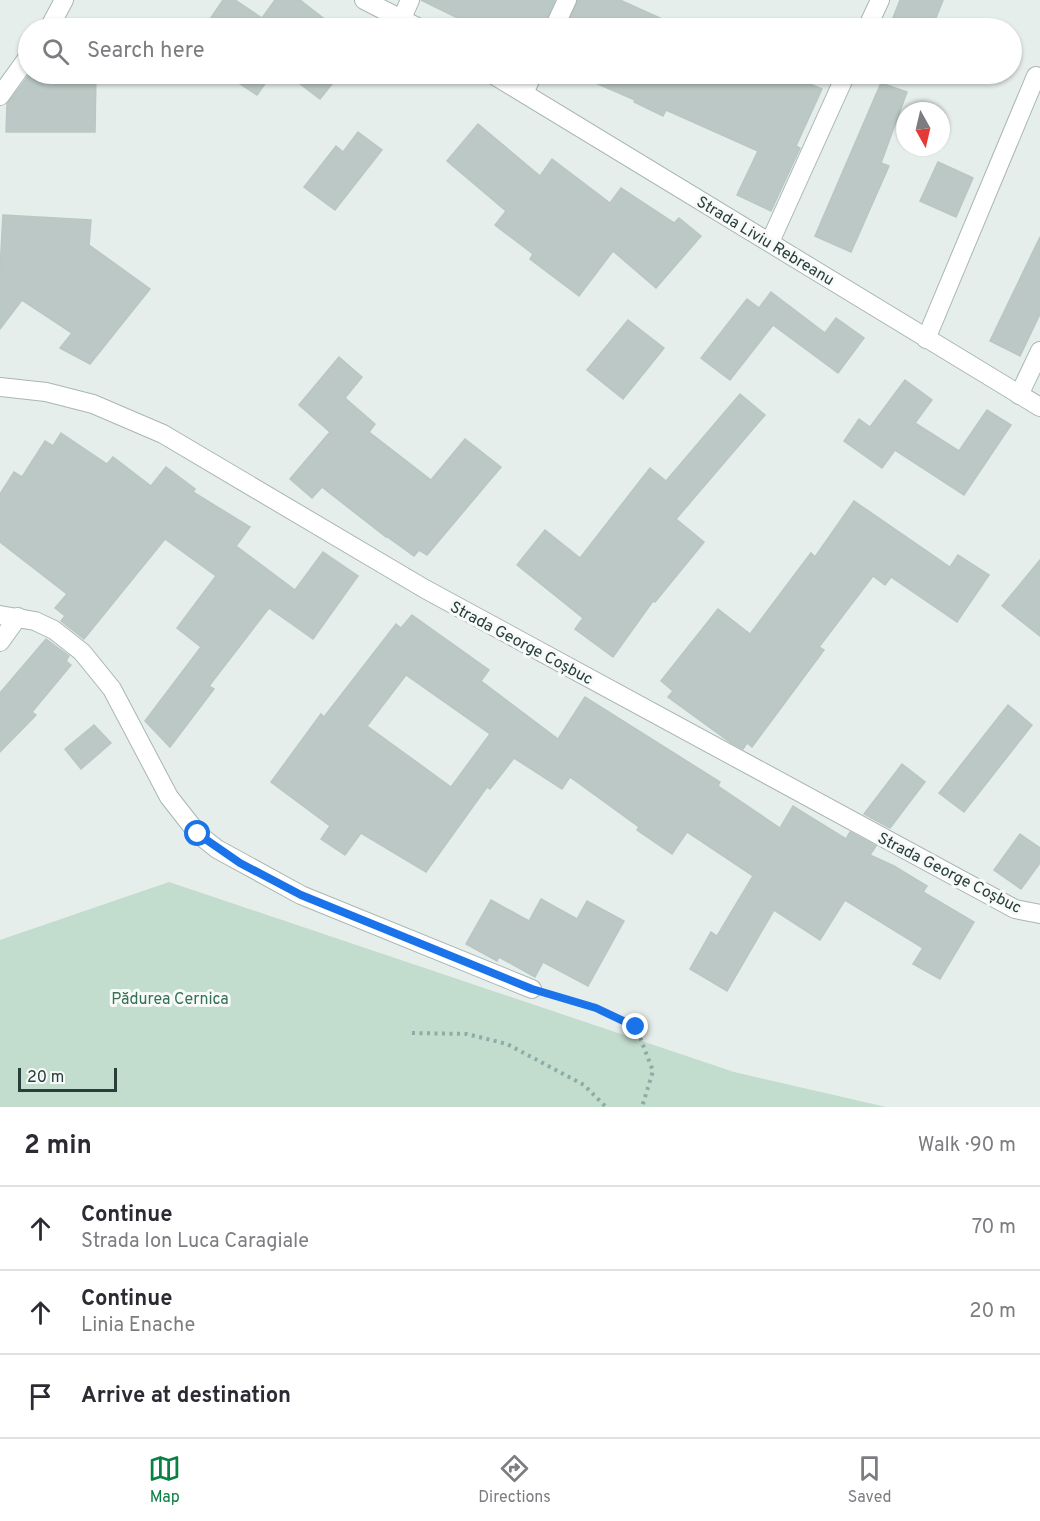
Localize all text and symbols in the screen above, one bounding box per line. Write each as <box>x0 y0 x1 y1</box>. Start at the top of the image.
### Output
search box <box>18 18 1022 84</box>
icon: search <box>39 35 72 68</box>
text: Search here <box>87 38 205 65</box>
north arrow <box>896 102 950 156</box>
street label: Strada Liviu Rebreanu <box>692 193 838 291</box>
street label: Strada George Coșbuc <box>446 598 596 690</box>
route start <box>184 820 210 846</box>
street label: Strada George Coșbuc <box>874 829 1024 919</box>
park label: Pădurea Cernica <box>111 990 229 1010</box>
route end <box>622 1013 648 1039</box>
scale bar <box>18 1065 117 1092</box>
text: 20 m <box>27 1068 64 1088</box>
text: 2 min <box>24 1130 92 1163</box>
text: Walk · 90 m <box>918 1133 1016 1159</box>
text: Continue <box>81 1202 172 1229</box>
icon: ahead <box>24 1212 57 1245</box>
text: 70 m <box>972 1215 1016 1241</box>
text: Strada Ion Luca Caragiale <box>81 1229 309 1255</box>
text: Continue <box>81 1286 172 1313</box>
icon: ahead <box>24 1296 57 1329</box>
text: 20 m <box>969 1299 1016 1325</box>
text: Linia Enache <box>81 1313 195 1339</box>
icon: arrive <box>24 1380 57 1413</box>
text: Arrive at destination <box>81 1383 291 1410</box>
tab: Map <box>148 1452 181 1508</box>
tab: Directions <box>478 1452 551 1508</box>
tab: Saved <box>848 1452 892 1508</box>

